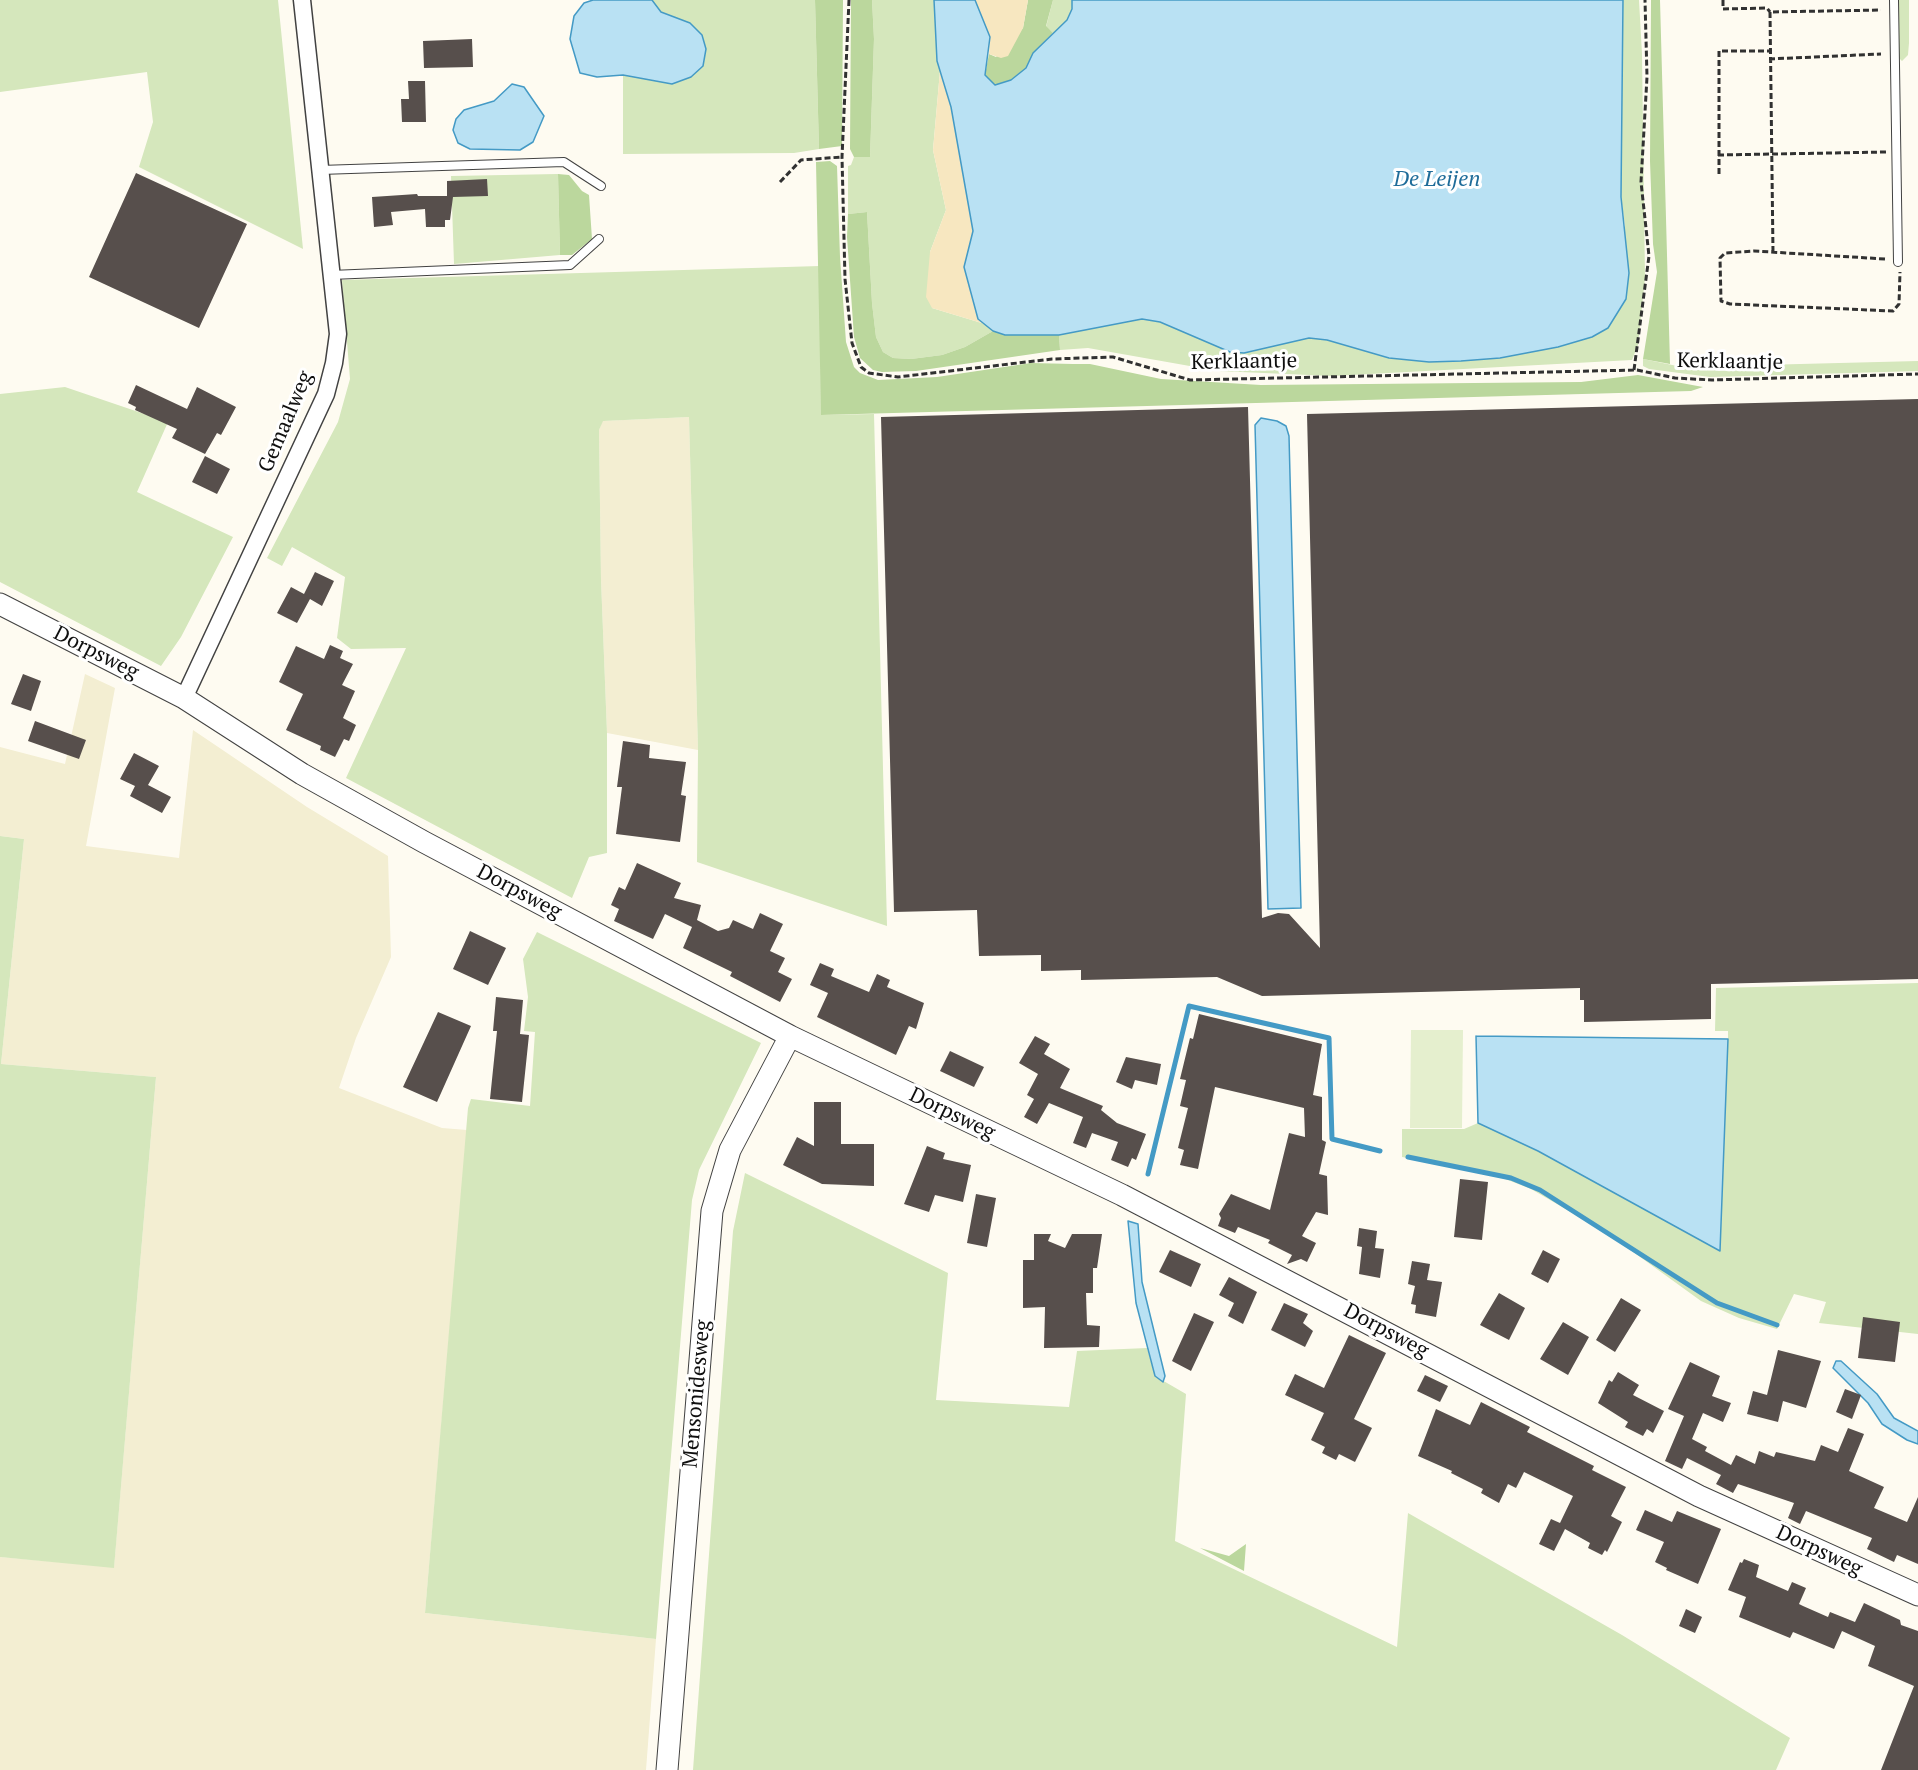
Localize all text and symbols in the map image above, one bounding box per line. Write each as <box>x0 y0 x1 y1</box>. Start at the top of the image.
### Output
water label: De Leijen <box>1394 167 1480 193</box>
street label: Kerklaantje <box>1191 348 1297 376</box>
street label: Kerklaantje <box>1677 348 1783 376</box>
street label: Gemaalweg <box>253 368 319 476</box>
street label: Dorpsweg <box>49 621 143 685</box>
street label: Dorpsweg <box>472 859 566 925</box>
street label: Dorpsweg <box>905 1082 999 1146</box>
street label: Dorpsweg <box>1339 1298 1433 1364</box>
street label: Mensonidesweg <box>678 1319 716 1469</box>
street label: Dorpsweg <box>1772 1520 1866 1582</box>

